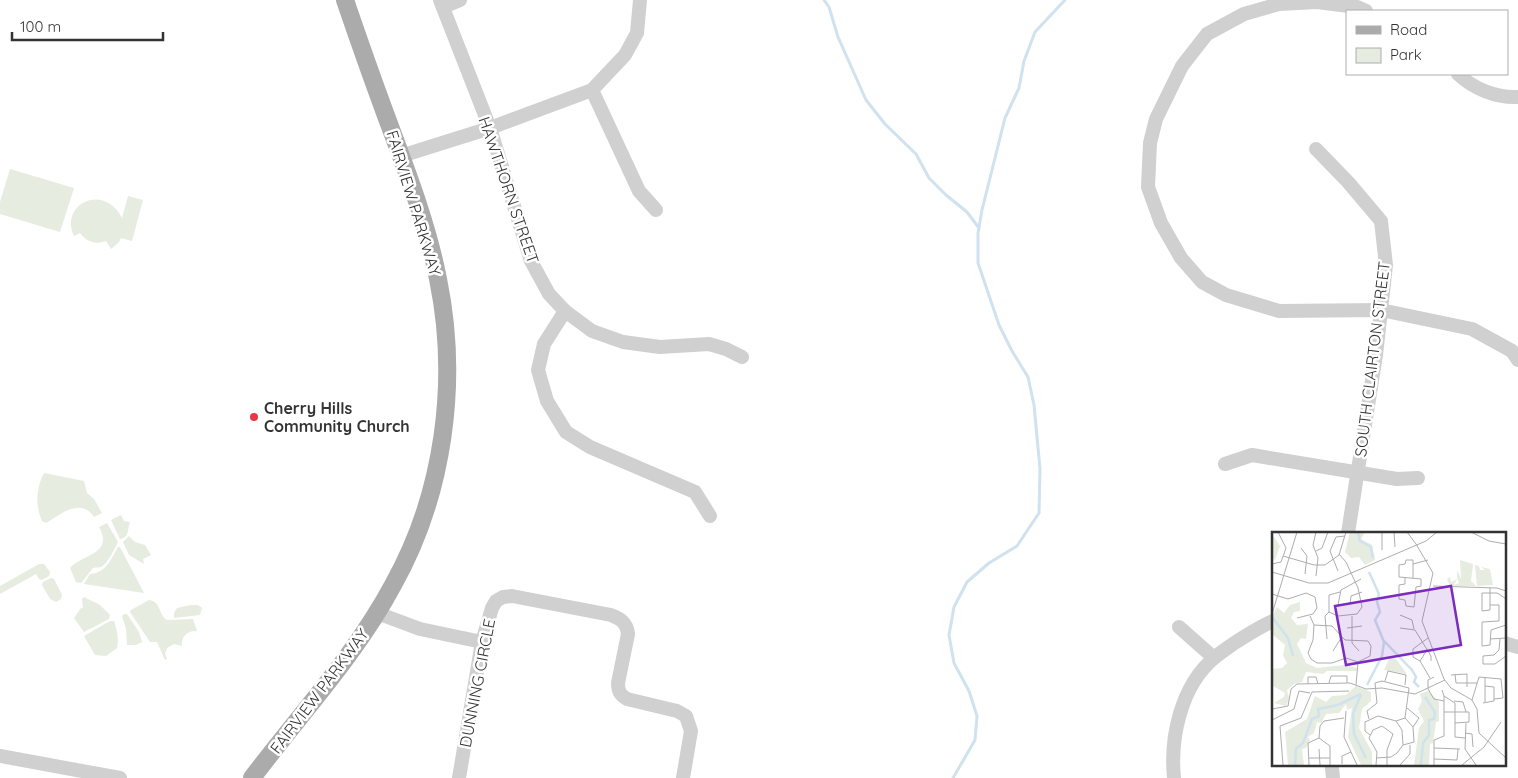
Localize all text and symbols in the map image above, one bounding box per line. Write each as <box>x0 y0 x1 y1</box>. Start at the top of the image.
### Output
scale bar <box>12 10 164 42</box>
legend <box>1346 10 1508 75</box>
text: 100 m <box>20 17 61 36</box>
text: Road <box>1390 20 1427 39</box>
text: Park <box>1390 45 1422 64</box>
street label: HAWTHORN STREET <box>474 114 544 267</box>
street label: FAIRVIEW PARKWAY <box>382 128 446 278</box>
street label: SOUTH CLAIRTON STREET <box>1350 260 1394 458</box>
place label: Cherry Hills Community Church <box>264 398 410 436</box>
marker: Cherry Hills Community Church <box>248 411 260 423</box>
inset map <box>1272 532 1506 766</box>
street label: DUNNING CIRCLE <box>455 617 499 749</box>
street label: FAIRVIEW PARKWAY <box>265 625 373 757</box>

